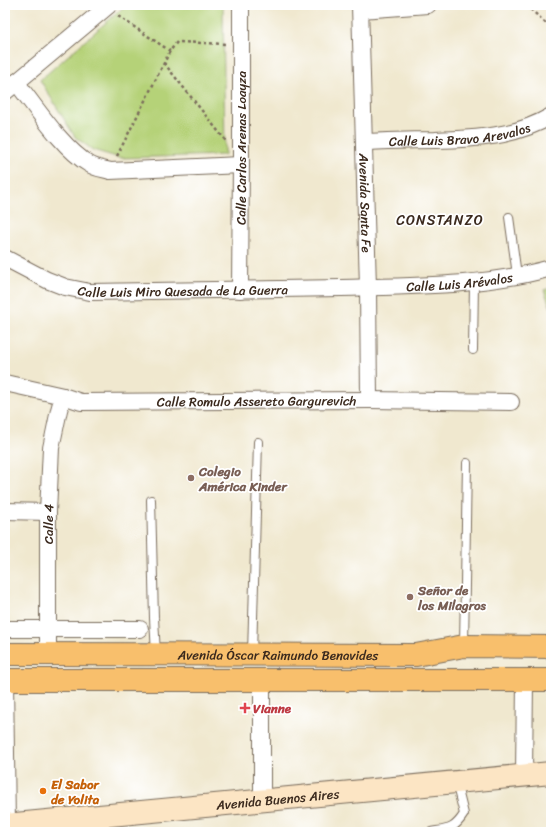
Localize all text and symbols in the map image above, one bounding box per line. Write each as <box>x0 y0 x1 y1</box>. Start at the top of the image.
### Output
street label: Calle Carlos Arenas Loayza <box>229 71 253 225</box>
street label: Calle Luis Bravo Arevalos <box>389 115 534 152</box>
street label: Avenida Santa Fe <box>353 152 379 253</box>
district label: CONSTANZO <box>396 208 484 233</box>
street label: Calle Luis Arévalos <box>406 265 516 298</box>
street label: Calle Luis Miro Quesada de La Guerra <box>76 278 289 304</box>
street label: Calle Romulo Assereto Gargurevich <box>157 389 357 413</box>
place label: Colegio América Kinder <box>198 460 289 498</box>
marker: Colegio América Kinder <box>186 473 196 483</box>
street label: Calle 4 <box>37 503 60 544</box>
place label: Señor de los Milagros <box>417 579 487 617</box>
marker: Señor de los Milagros <box>405 592 415 602</box>
street label: Avenida Óscar Raimundo Benavides <box>177 643 379 666</box>
place label: Vianne <box>253 697 292 720</box>
marker: Vianne <box>240 703 250 713</box>
place label: El Sabor de Yolita <box>51 773 101 811</box>
street label: Avenida Buenos Aires <box>214 782 341 816</box>
marker: El Sabor de Yolita <box>38 786 48 796</box>

